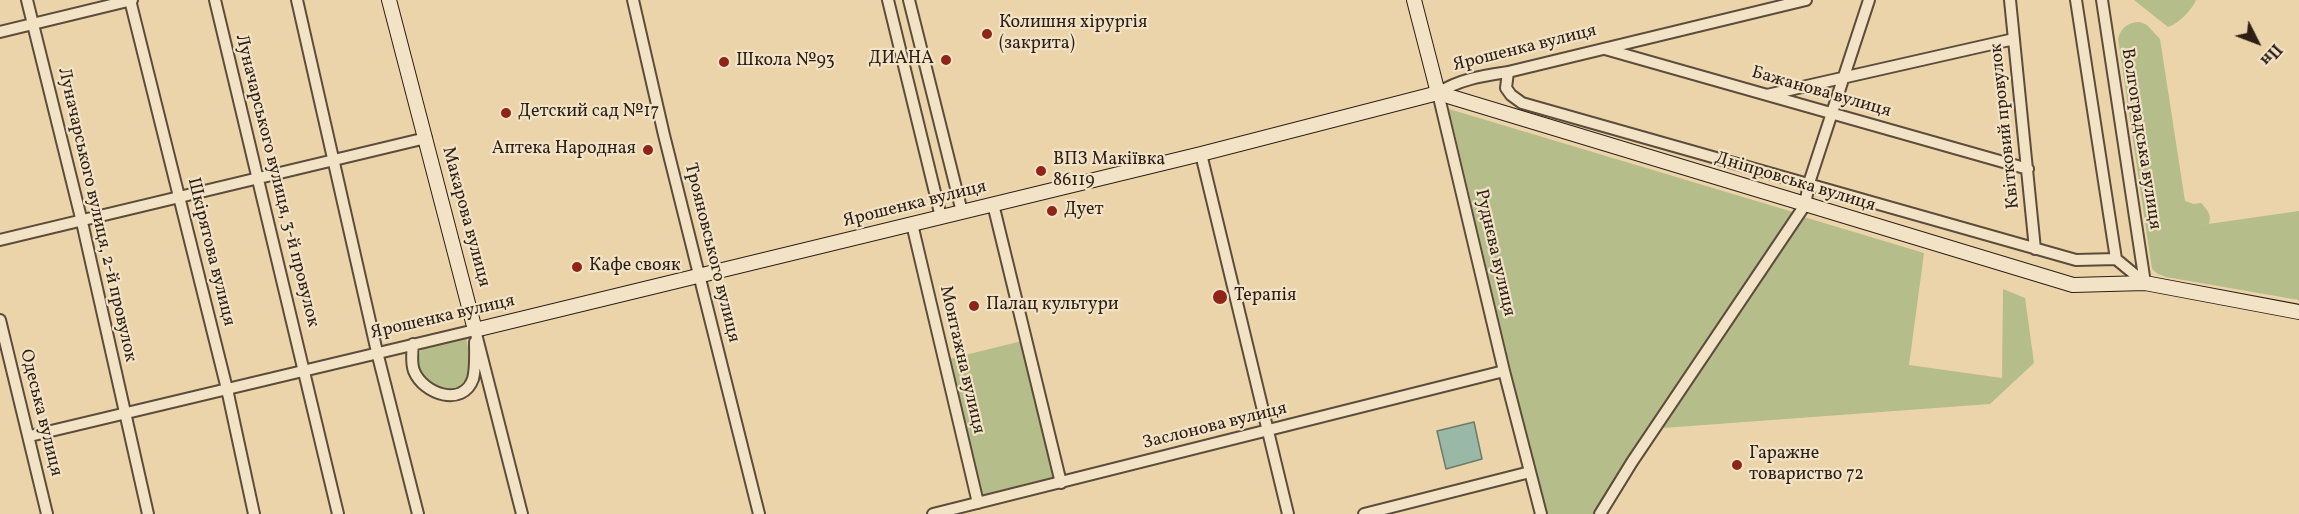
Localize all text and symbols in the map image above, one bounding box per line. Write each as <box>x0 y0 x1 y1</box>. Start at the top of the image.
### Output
north arrow <box>2227 12 2287 72</box>
place label: Колишня хірургія (закрита) <box>999 13 1147 56</box>
street label: Ярошенка вулиця <box>1451 21 1599 77</box>
marker: Колишня хірургія (закрита) <box>980 27 994 41</box>
street label: Луначарського вулиця, 3-й провулок <box>229 32 323 330</box>
text: Пн <box>2255 38 2286 70</box>
street label: Квітковий провулок <box>1987 42 2025 210</box>
street label: Волгоградська вулиця <box>2115 47 2165 231</box>
place label: ДИАНА <box>868 49 934 71</box>
place label: Школа №93 <box>736 51 835 73</box>
marker: ДИАНА <box>939 53 953 67</box>
marker: Школа №93 <box>717 55 731 69</box>
street label: Бажанова вулиця <box>1749 63 1893 123</box>
street label: Луначарського вулиця, 2-й провулок <box>52 66 140 364</box>
place label: Детский сад №17 <box>518 102 659 124</box>
marker: Детский сад №17 <box>499 106 513 120</box>
place label: Аптека Народная <box>492 139 636 161</box>
marker: Аптека Народная <box>641 143 655 157</box>
street label: Макарова вулиця <box>436 145 494 289</box>
street label: Дніпровська вулиця <box>1712 148 1878 218</box>
place label: ВПЗ Макіївка 86119 <box>1053 150 1165 192</box>
street label: Трояновського вулиця <box>678 161 744 345</box>
marker: ВПЗ Макіївка 86119 <box>1034 164 1048 178</box>
street label: Шкірятова вулиця <box>181 176 239 328</box>
street label: Ярошенка вулиця <box>841 177 989 233</box>
street label: Руднєва вулиця <box>1469 187 1519 319</box>
place label: Дует <box>1064 200 1104 222</box>
marker: Дует <box>1045 204 1059 218</box>
place label: Кафе свояк <box>589 256 680 278</box>
marker: Кафе свояк <box>570 260 584 274</box>
street label: Монтажна вулиця <box>933 284 989 436</box>
place label: Терапія <box>1234 286 1296 308</box>
marker: Терапія <box>1211 288 1229 306</box>
street label: Ярошенка вулиця <box>369 291 517 345</box>
place label: Палац культури <box>986 295 1119 317</box>
marker: Палац культури <box>967 299 981 313</box>
street label: Одеська вулиця <box>14 347 66 479</box>
street label: Заслонова вулиця <box>1141 399 1289 455</box>
place label: Гаражне товариство 72 <box>1749 444 1864 486</box>
marker: Гаражне товариство 72 <box>1730 458 1744 472</box>

